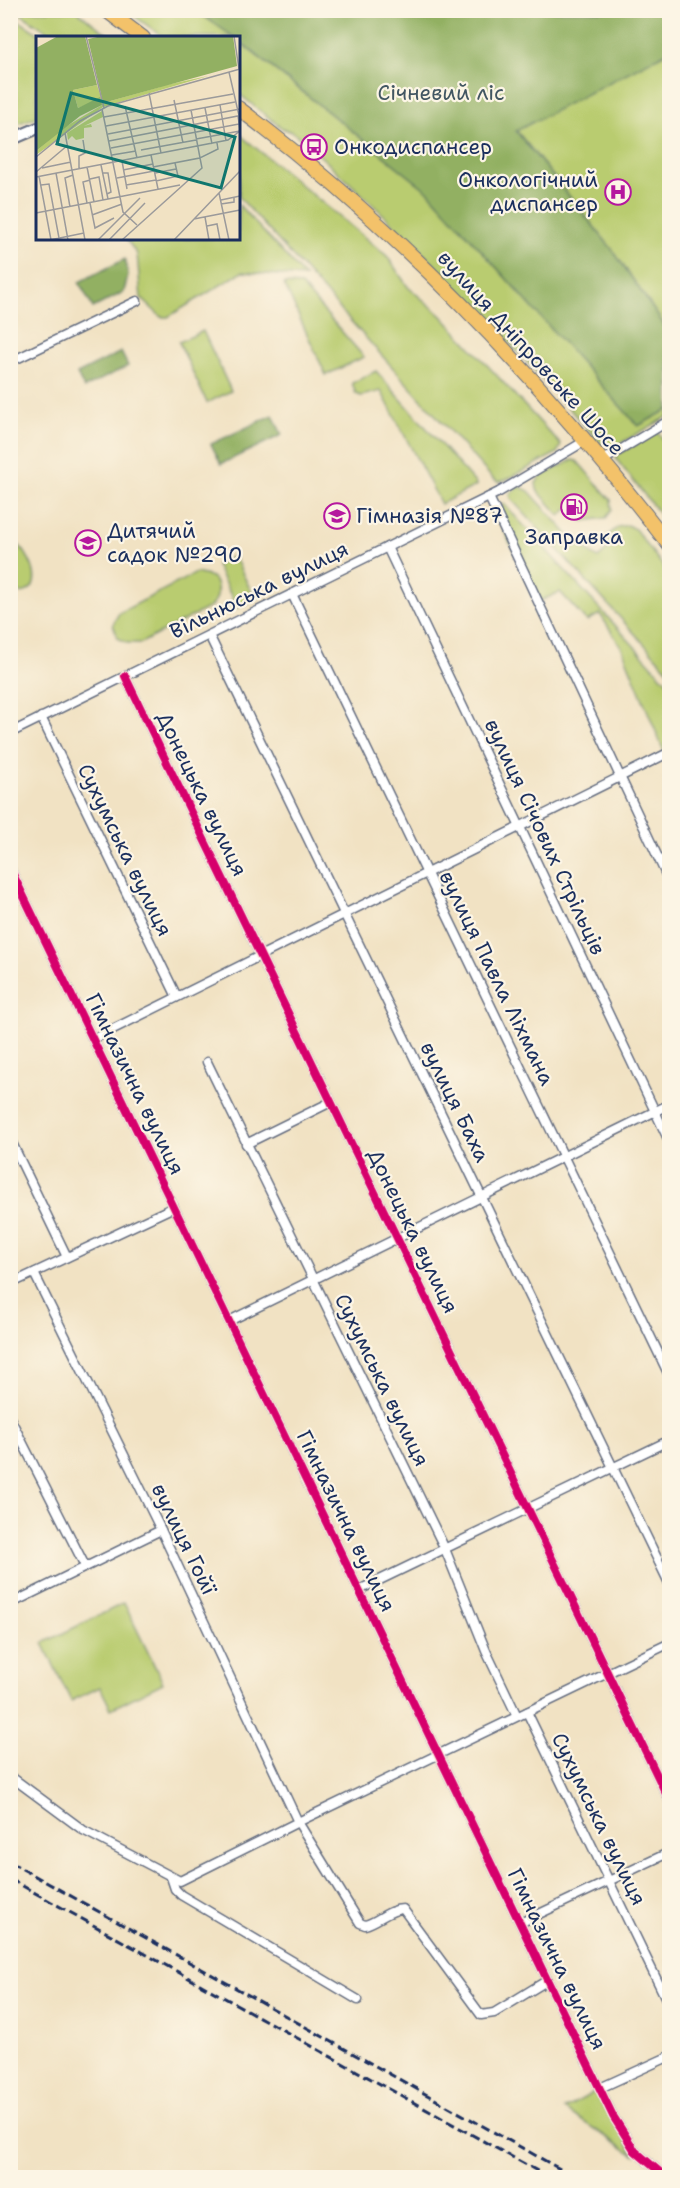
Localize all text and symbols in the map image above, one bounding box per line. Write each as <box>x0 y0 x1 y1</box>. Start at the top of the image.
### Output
inset map <box>36 36 240 240</box>
park label: Січневий ліс <box>377 79 505 107</box>
bus stop icon: Онкодиспансер <box>299 132 329 162</box>
place label: Онкодиспансер <box>334 133 492 161</box>
place label: Онкологічний диспансер <box>458 166 598 218</box>
hospital icon: Онкологічний диспансер <box>603 177 633 207</box>
street label: вулиця Дніпровське Шосе <box>431 244 631 462</box>
fuel station icon: Заправка <box>559 492 589 522</box>
school or university icon: Гімназія №87 <box>322 501 352 531</box>
place label: Гімназія №87 <box>356 502 503 530</box>
place label: Дитячий садок №290 <box>107 517 243 569</box>
place label: Заправка <box>525 523 623 551</box>
school or university icon: Дитячий садок №290 <box>73 528 103 558</box>
street label: Вільнюська вулиця <box>165 535 353 645</box>
street label: Донецька вулиця <box>150 707 254 881</box>
street label: вулиця Січових Стрільців <box>478 714 612 960</box>
street label: Сухумська вулиця <box>71 759 179 941</box>
street label: вулиця Павла Ліхмана <box>433 866 561 1090</box>
street label: Гімназична вулиця <box>79 988 191 1180</box>
street label: вулиця Баха <box>414 1037 496 1167</box>
street label: Донецька вулиця <box>361 1144 465 1318</box>
street label: Сухумська вулиця <box>328 1289 436 1471</box>
street label: Гімназична вулиця <box>290 1425 402 1617</box>
street label: вулиця Гойї <box>145 1479 223 1600</box>
street label: Сухумська вулиця <box>545 1728 653 1910</box>
street label: Гімназична вулиця <box>501 1863 613 2055</box>

